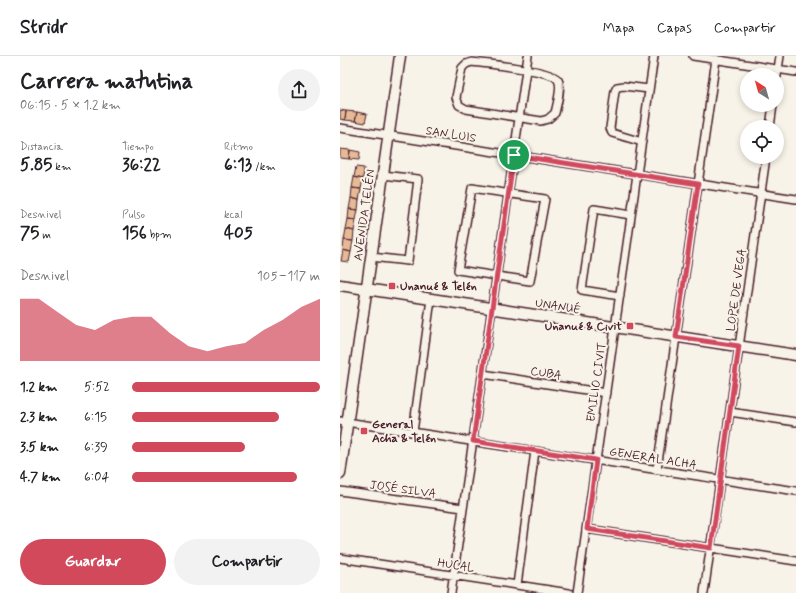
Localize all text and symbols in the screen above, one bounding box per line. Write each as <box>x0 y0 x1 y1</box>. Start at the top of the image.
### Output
text: Stridr <box>20 15 67 40</box>
text: Mapa <box>603 19 635 37</box>
text: Capas <box>657 19 692 37</box>
text: Compartir <box>714 19 776 37</box>
text: Carrera matutina <box>20 68 193 96</box>
north arrow <box>740 68 784 112</box>
map controls <box>740 68 784 164</box>
button: share <box>278 69 320 111</box>
text: 06:15 · 5 × 1.2 km <box>20 97 121 114</box>
button: locate <box>740 120 784 164</box>
street label: SAN LUIS <box>424 123 478 147</box>
pin <box>497 138 531 172</box>
text: Distancia <box>20 140 63 154</box>
text: Tiempo <box>122 140 154 154</box>
text: Ritmo <box>224 140 253 154</box>
icon: arrive <box>503 144 525 166</box>
text: 5.85 <box>20 154 52 176</box>
text: 36:22 <box>122 154 161 176</box>
text: 6:13 <box>224 154 252 176</box>
text: km <box>52 160 71 174</box>
text: /km <box>252 160 276 174</box>
street label: AVENIDA TELÉN <box>351 168 379 262</box>
text: Desnivel <box>20 208 62 222</box>
text: Pulso <box>122 208 145 222</box>
text: kcal <box>224 208 242 222</box>
text: 75 <box>20 222 39 244</box>
text: 156 <box>122 222 147 244</box>
text: 405 <box>224 222 253 244</box>
text: m <box>39 228 51 242</box>
text: bpm <box>147 228 172 242</box>
street label: LOPE DE VEGA <box>723 248 751 333</box>
text: Desnivel <box>20 268 69 285</box>
text: 105–117 m <box>257 268 320 285</box>
place label: Unanué & Telén <box>400 279 477 295</box>
marker: Unanué & Telén <box>387 281 397 291</box>
street label: UNANUÉ <box>534 295 582 318</box>
place label: Unanué & Civit <box>545 319 622 335</box>
marker: Unanué & Civit <box>625 321 635 331</box>
street label: EMILIO CIVIT <box>583 341 611 423</box>
street label: CUBA <box>529 364 563 384</box>
text: 1.2 km <box>20 379 57 396</box>
text: 5:52 <box>84 379 110 396</box>
text: 2.3 km <box>20 409 57 426</box>
text: 6:15 <box>84 409 107 426</box>
place label: General Acha & Telén <box>372 417 436 447</box>
marker: General Acha & Telén <box>359 426 369 436</box>
text: 3.5 km <box>20 439 59 456</box>
text: 6:39 <box>84 439 108 456</box>
street label: GENERAL ACHA <box>608 444 698 474</box>
text: 4.7 km <box>20 469 61 486</box>
text: 6:04 <box>84 469 109 486</box>
street label: JOSÉ SILVA <box>369 477 437 503</box>
button: Guardar <box>20 539 166 585</box>
button: Compartir <box>174 539 320 585</box>
street label: HUCAL <box>436 555 476 577</box>

